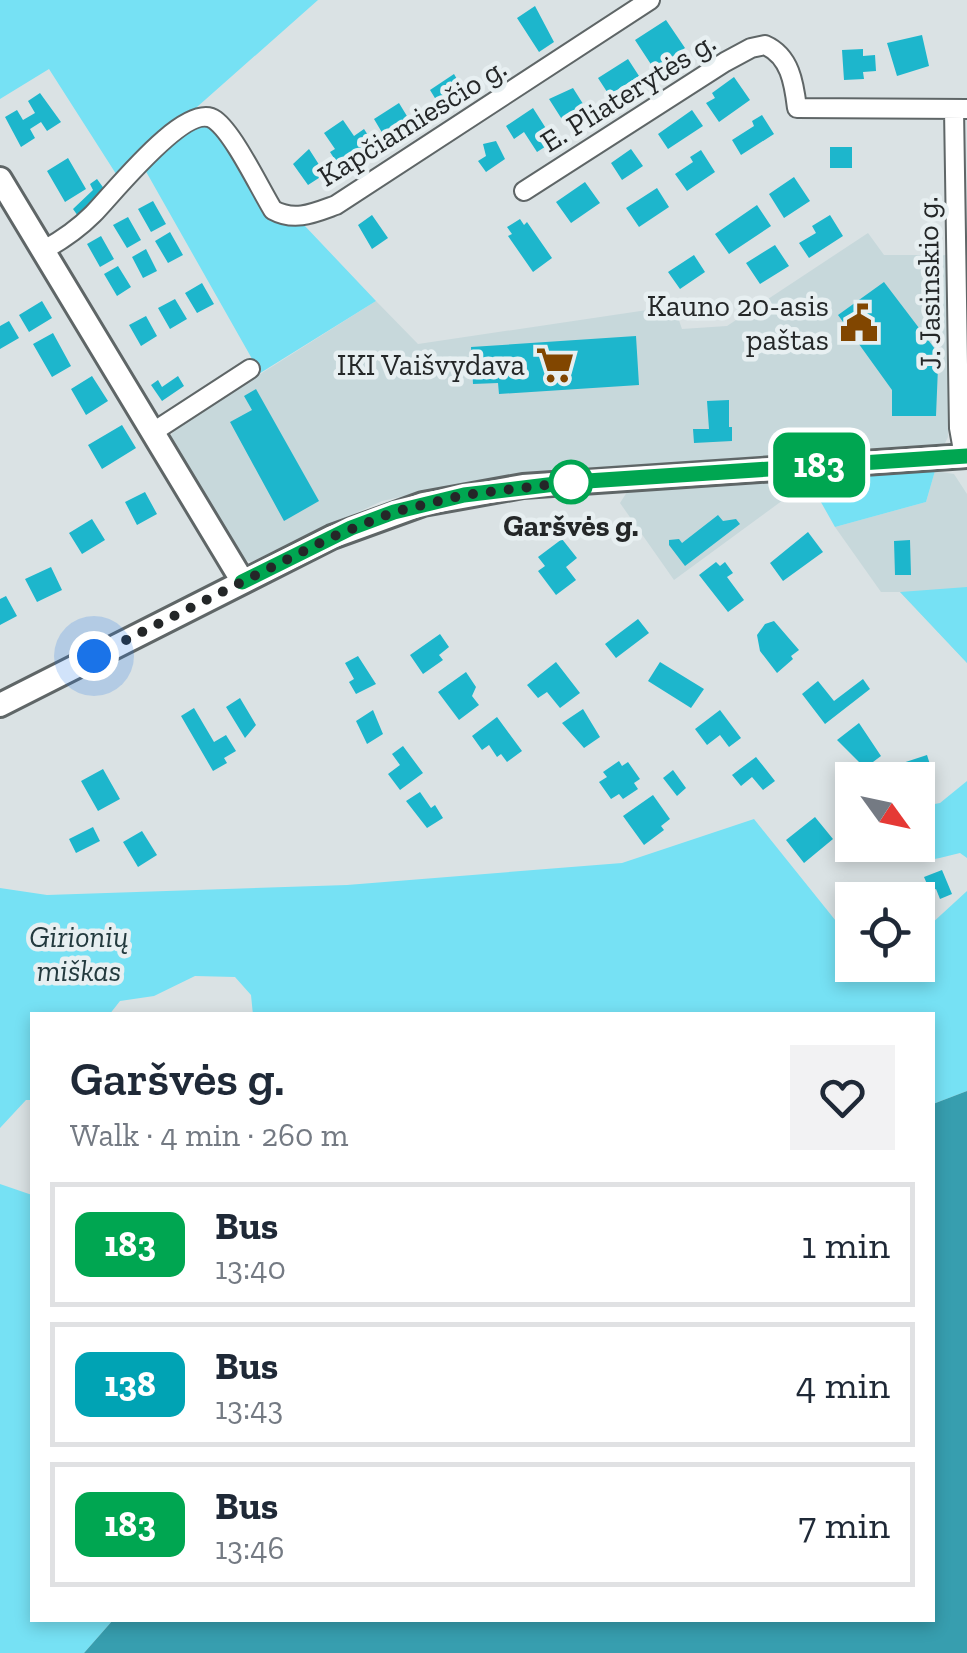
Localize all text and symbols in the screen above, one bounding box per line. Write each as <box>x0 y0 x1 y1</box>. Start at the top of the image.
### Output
street label: E. Pliaterytės g. <box>534 24 722 160</box>
street label: Kapčiamiesčio g. <box>311 50 513 194</box>
street label: J. Jasinskio g. <box>909 196 949 370</box>
place label: Kauno 20-asis paštas <box>647 288 829 358</box>
public building icon: Kauno 20-asis paštas <box>838 302 880 344</box>
supermarket icon: IKI Vaišvydava <box>534 344 576 386</box>
place label: IKI Vaišvydava <box>337 347 525 383</box>
line badge: 183 <box>762 432 876 498</box>
text: 183 <box>793 444 845 486</box>
marker: Garšvės g. <box>550 461 592 503</box>
place label: Garšvės g. <box>503 508 639 544</box>
your location <box>69 631 119 681</box>
north arrow <box>835 762 935 862</box>
map controls <box>835 762 935 982</box>
button: locate <box>835 882 935 982</box>
park label: Girionių miškas <box>29 919 129 989</box>
button: heart <box>790 1045 895 1150</box>
text: Garšvės g. <box>70 1050 285 1107</box>
text: Walk · 4 min · 260 m <box>70 1116 348 1154</box>
text: Bus <box>215 1203 278 1249</box>
text: 1 min <box>802 1222 890 1268</box>
text: 183 <box>104 1223 156 1265</box>
text: 13:40 <box>215 1249 286 1287</box>
text: Bus <box>215 1343 278 1389</box>
text: 4 min <box>796 1362 890 1408</box>
text: 138 <box>104 1363 156 1405</box>
text: 13:43 <box>215 1389 283 1427</box>
text: Bus <box>215 1483 278 1529</box>
text: 7 min <box>798 1502 890 1548</box>
text: 183 <box>104 1503 156 1545</box>
text: 13:46 <box>215 1529 284 1567</box>

